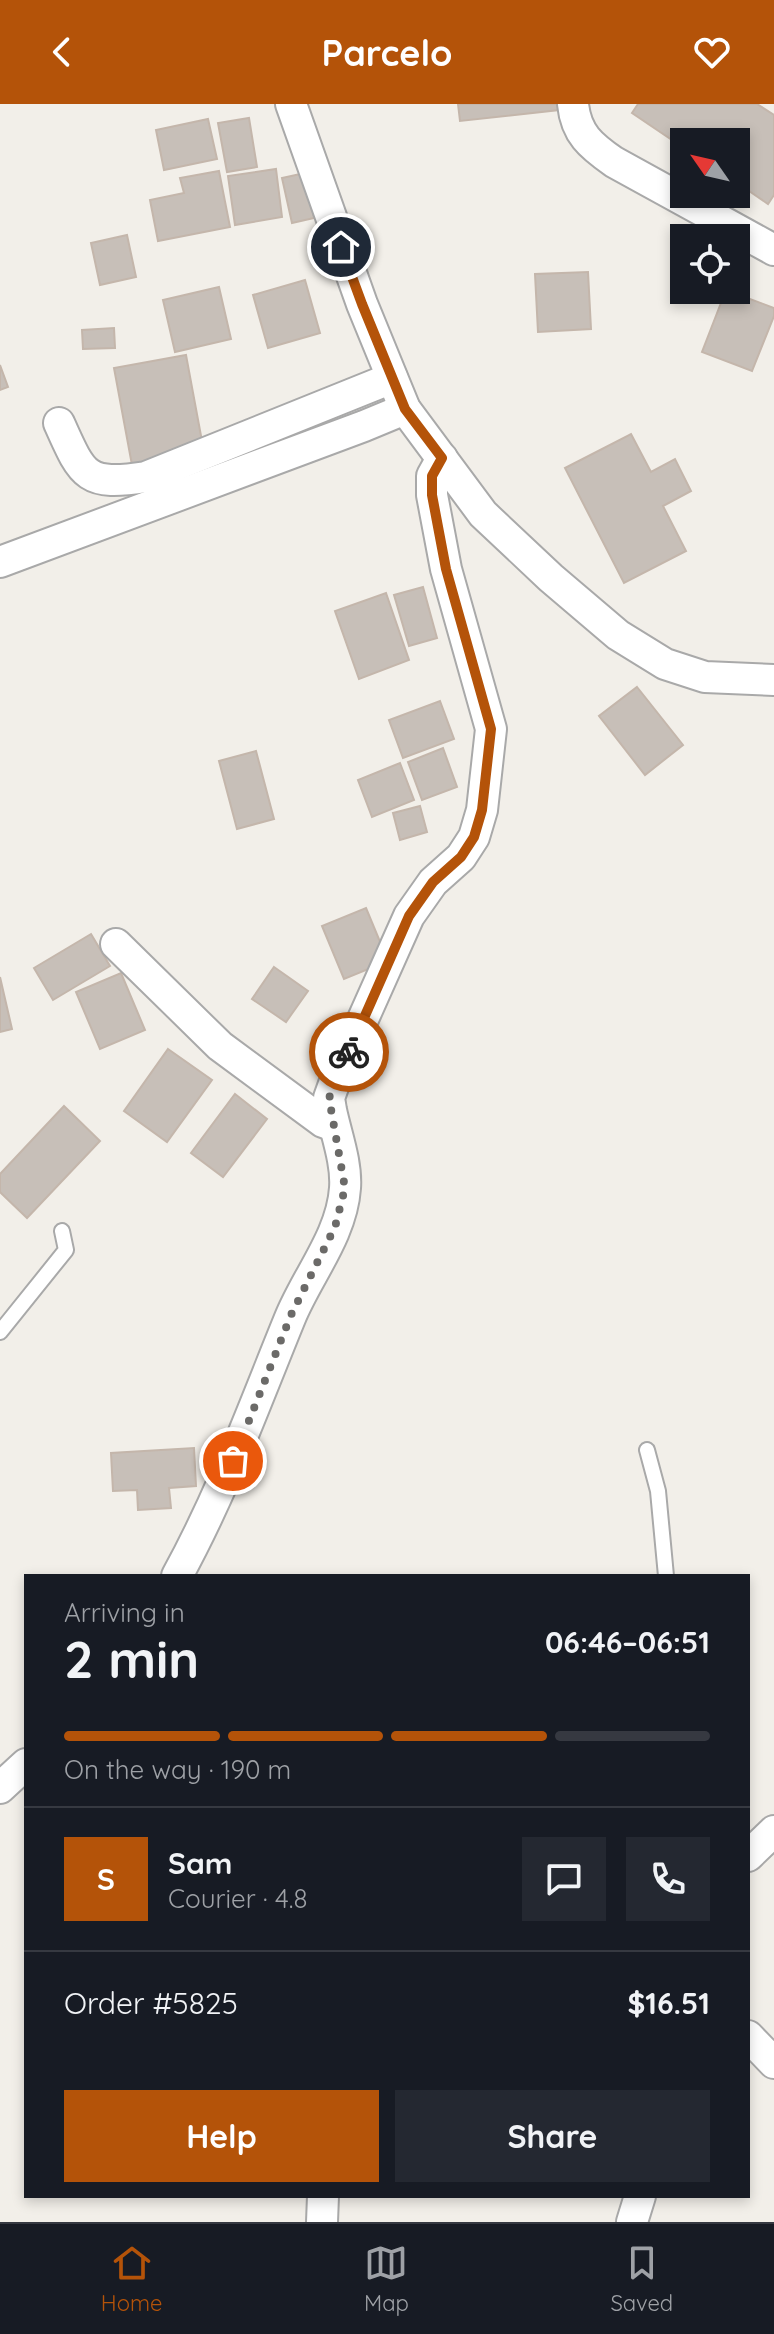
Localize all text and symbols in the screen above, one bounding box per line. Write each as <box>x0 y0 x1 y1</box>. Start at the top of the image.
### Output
icon: back <box>40 30 84 74</box>
text: Parcelo <box>322 30 452 75</box>
icon: heart <box>690 30 734 74</box>
north arrow <box>670 128 750 208</box>
map controls <box>670 128 750 304</box>
pin <box>307 213 375 281</box>
button: locate <box>670 224 750 304</box>
icon: home <box>319 225 363 269</box>
courier <box>309 1012 389 1092</box>
icon: bike <box>327 1030 371 1074</box>
pin <box>199 1427 267 1495</box>
icon: bag <box>211 1439 255 1483</box>
text: Arriving in <box>64 1596 185 1629</box>
text: 06:46–06:51 <box>545 1623 710 1661</box>
text: 2 min <box>64 1626 199 1691</box>
text: On the way · 190 m <box>64 1753 291 1786</box>
button: chat <box>522 1837 606 1921</box>
button: phone <box>626 1837 710 1921</box>
text: Sam <box>168 1844 232 1882</box>
text: S <box>97 1860 115 1898</box>
text: Courier · 4.8 <box>168 1882 307 1915</box>
text: Order #5825 <box>64 1984 238 2022</box>
text: $16.51 <box>627 1984 710 2022</box>
button: Help <box>64 2090 379 2182</box>
button: Share <box>395 2090 710 2182</box>
tab: Home <box>101 2241 162 2317</box>
tab: Map <box>364 2241 409 2317</box>
tab: Saved <box>610 2241 673 2317</box>

